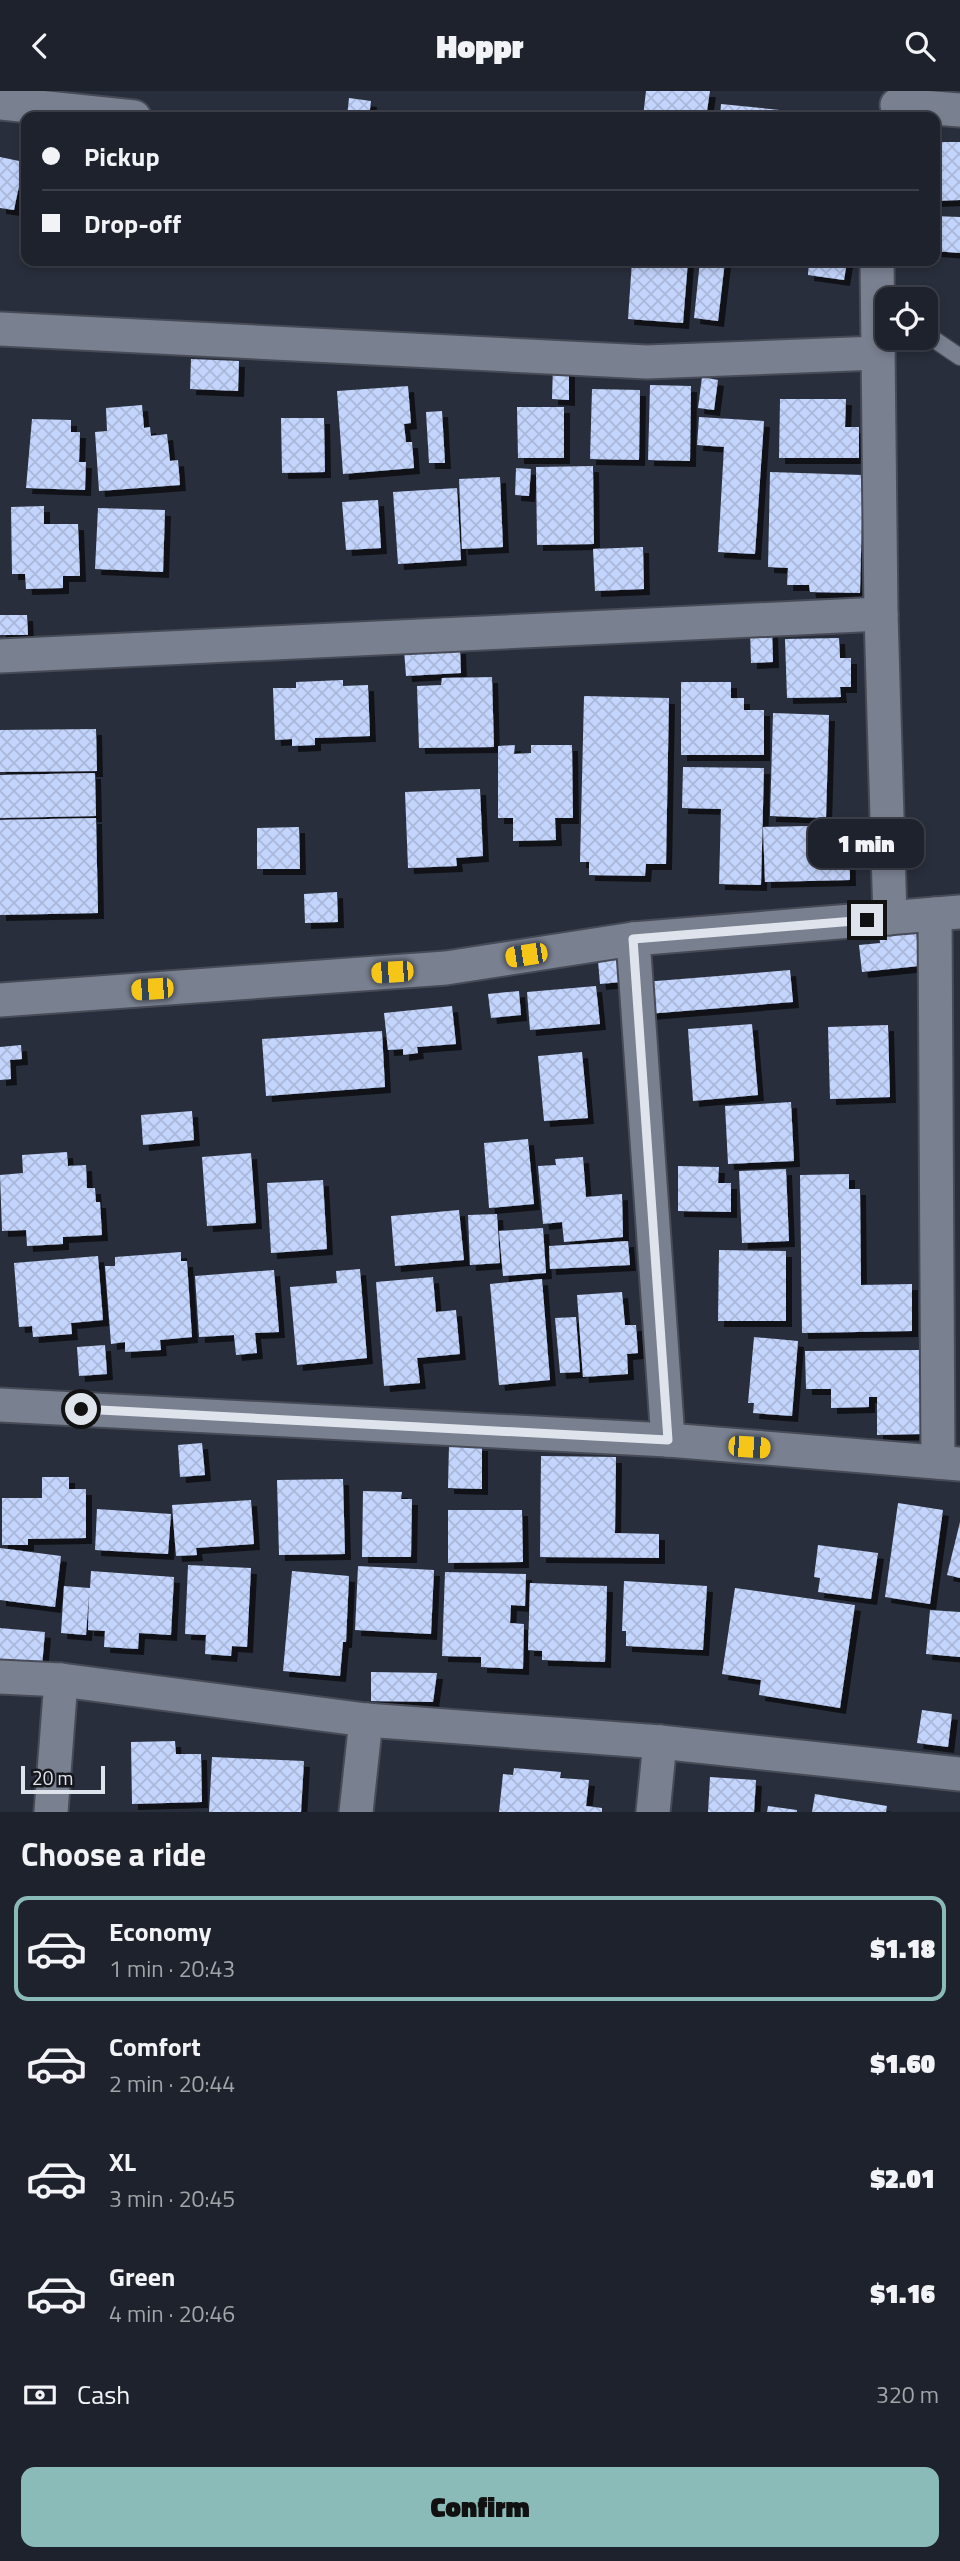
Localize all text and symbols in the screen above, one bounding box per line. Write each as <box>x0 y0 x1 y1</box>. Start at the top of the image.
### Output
text: Hoppr <box>436 22 524 70</box>
icon: back <box>21 27 59 65</box>
icon: search <box>901 27 939 65</box>
text: Pickup <box>84 137 160 176</box>
text: Drop-off <box>84 204 181 243</box>
map controls <box>875 287 938 350</box>
button: locate <box>875 287 938 350</box>
callout: 1 min <box>809 819 925 867</box>
text: 1 min <box>837 826 895 861</box>
route end <box>851 904 883 936</box>
car <box>504 941 549 969</box>
car <box>371 960 414 984</box>
car <box>131 977 174 1001</box>
route start <box>65 1393 97 1425</box>
car <box>728 1435 771 1459</box>
scale bar <box>21 1763 105 1795</box>
text: 20 m <box>32 1763 73 1792</box>
text: Choose a ride <box>21 1830 206 1878</box>
text: Economy <box>109 1912 211 1951</box>
icon: car <box>25 1917 88 1980</box>
text: $1.18 <box>870 1929 935 1968</box>
text: 1 min · 20:43 <box>109 1951 235 1986</box>
text: Comfort <box>109 2027 201 2066</box>
icon: car <box>25 2032 88 2095</box>
text: $1.60 <box>870 2044 935 2083</box>
text: 2 min · 20:44 <box>109 2066 235 2101</box>
text: XL <box>109 2142 136 2181</box>
icon: car <box>25 2147 88 2210</box>
text: $2.01 <box>870 2159 935 2198</box>
text: 3 min · 20:45 <box>109 2181 235 2216</box>
text: Green <box>109 2257 175 2296</box>
icon: car <box>25 2262 88 2325</box>
text: $1.16 <box>870 2274 935 2313</box>
text: 4 min · 20:46 <box>109 2296 235 2331</box>
text: Cash <box>77 2375 130 2414</box>
icon: cash <box>21 2376 59 2414</box>
text: 320 m <box>876 2377 939 2412</box>
button: Confirm <box>21 2467 939 2547</box>

